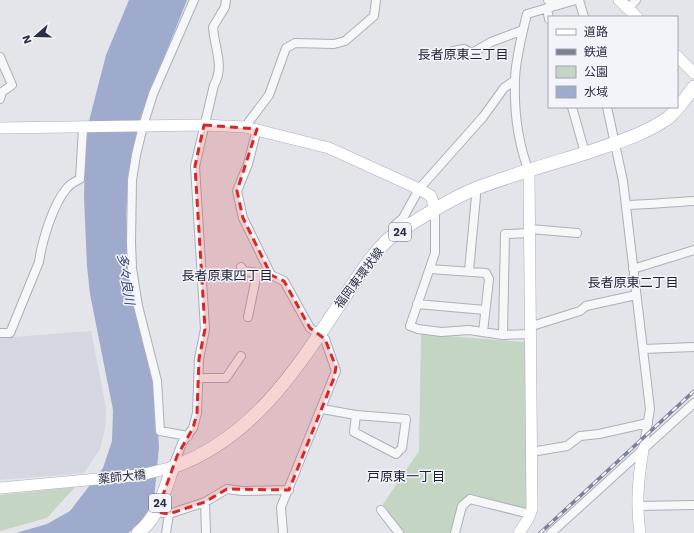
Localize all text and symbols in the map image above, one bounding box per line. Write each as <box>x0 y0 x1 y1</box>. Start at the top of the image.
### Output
north arrow <box>16 16 56 56</box>
legend <box>548 16 678 108</box>
text: 道路 <box>584 25 608 39</box>
text: N <box>20 33 35 45</box>
text: 鉄道 <box>584 45 608 59</box>
district label: 長者原東三丁目 <box>417 47 509 62</box>
text: 公園 <box>584 65 608 79</box>
text: 水域 <box>584 85 608 99</box>
road number: 24 <box>389 223 411 241</box>
street label: 福岡東環状線 <box>332 245 386 311</box>
water label: 多々良川 <box>115 252 138 308</box>
district label: 長者原東四丁目 <box>181 268 273 283</box>
district label: 長者原東二丁目 <box>587 275 679 290</box>
street label: 薬師大橋 <box>97 468 147 486</box>
district label: 戸原東一丁目 <box>367 469 445 484</box>
road number: 24 <box>149 494 171 512</box>

